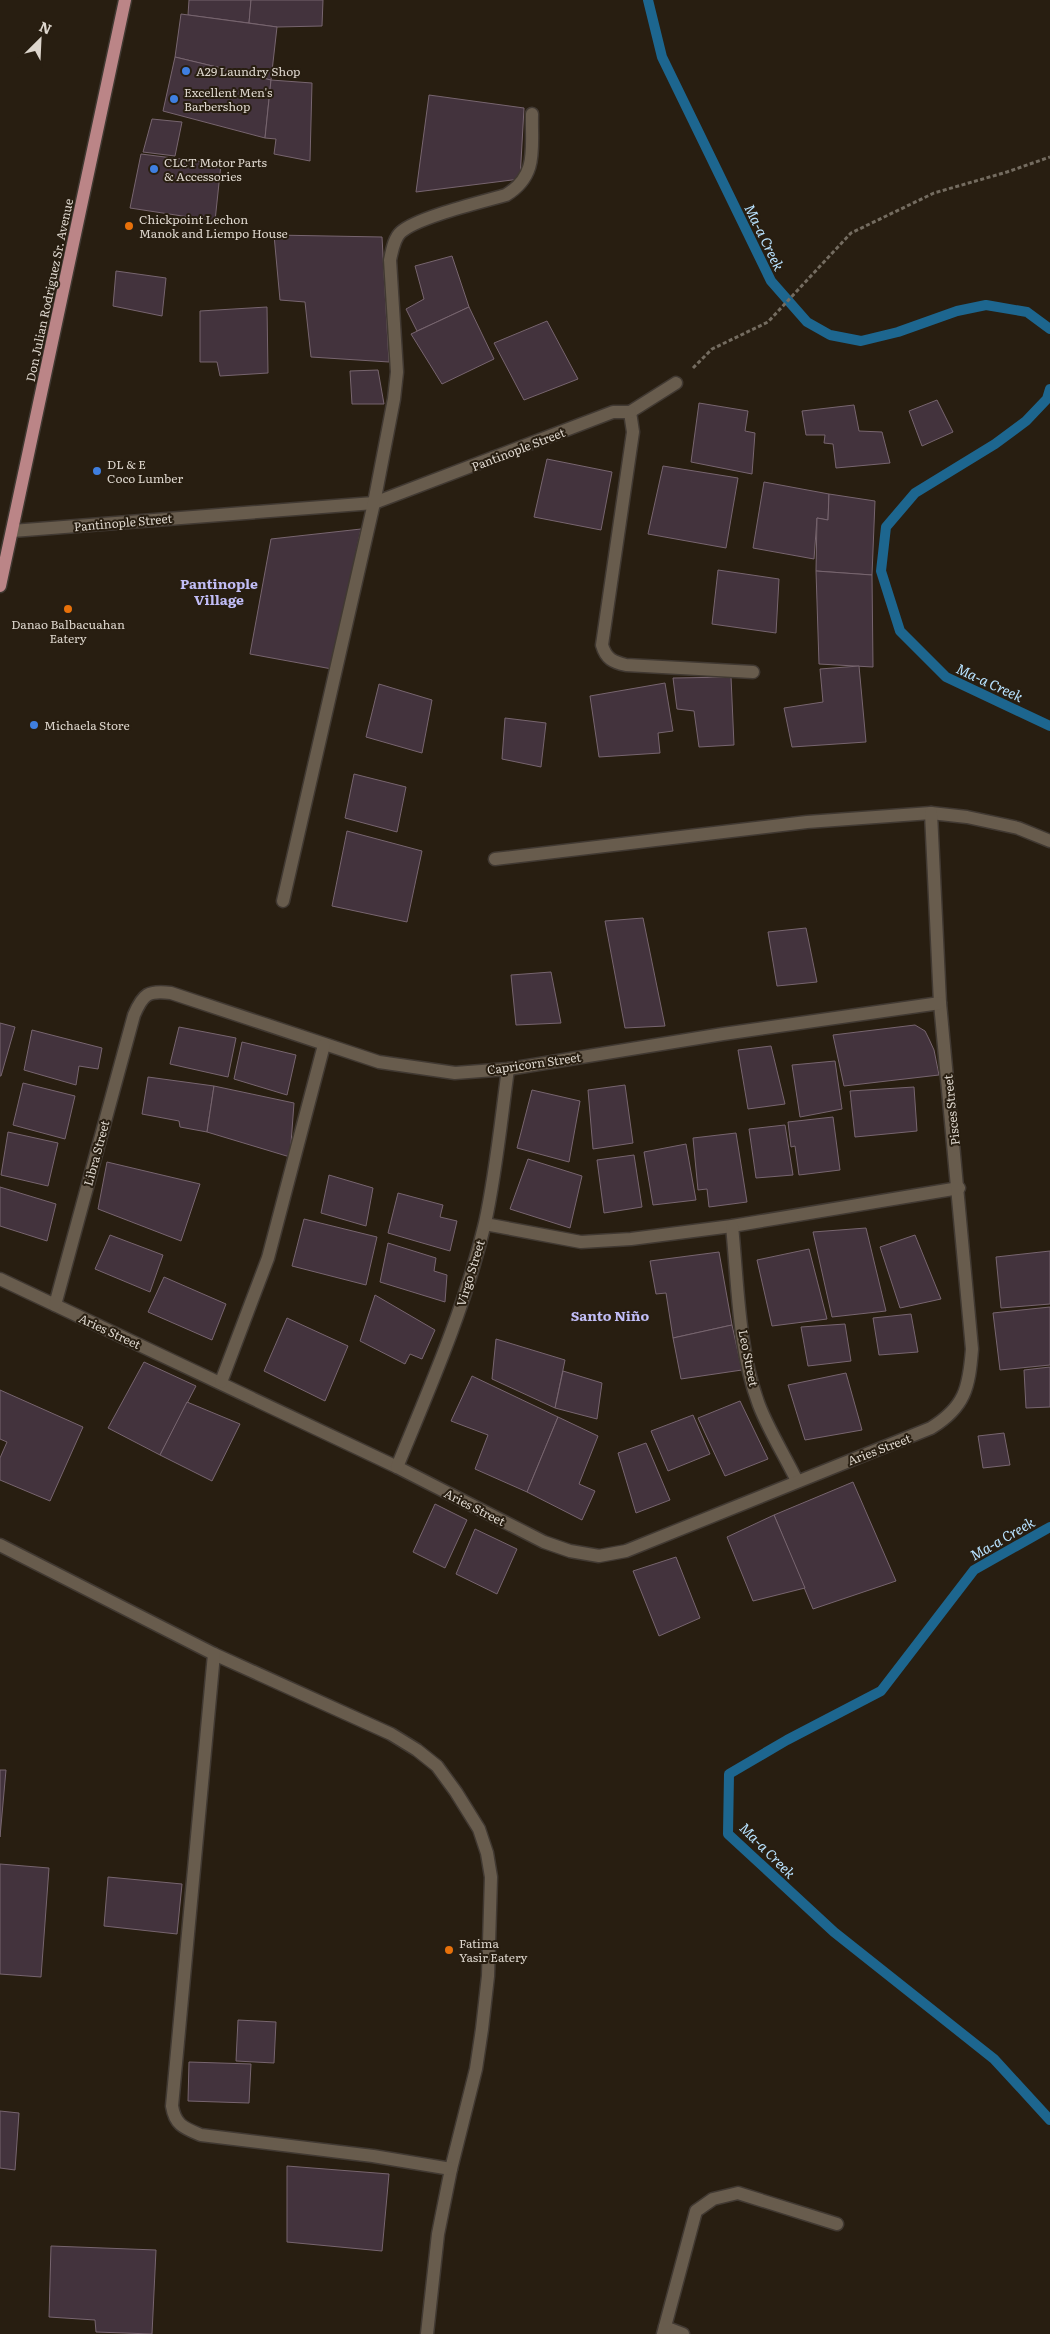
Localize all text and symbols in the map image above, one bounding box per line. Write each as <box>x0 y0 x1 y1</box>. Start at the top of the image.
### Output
north arrow <box>15 15 65 65</box>
text: N <box>36 16 55 39</box>
place label: A29 Laundry Shop <box>196 62 301 80</box>
marker: A29 Laundry Shop <box>180 65 192 77</box>
place label: Excellent Men's Barbershop <box>184 83 273 115</box>
marker: Excellent Men's Barbershop <box>168 93 180 105</box>
place label: CLCT Motor Parts & Accessories <box>164 153 267 185</box>
marker: CLCT Motor Parts & Accessories <box>148 163 160 175</box>
street label: Don Julian Rodriguez Sr. Avenue <box>21 197 77 383</box>
water label: Ma-a Creek <box>740 200 790 274</box>
place label: Chickpoint Lechon Manok and Liempo House <box>139 210 288 242</box>
marker: Chickpoint Lechon Manok and Liempo House <box>123 220 135 232</box>
street label: Pantinople Street <box>469 423 568 475</box>
place label: DL & E Coco Lumber <box>107 455 183 487</box>
marker: DL & E Coco Lumber <box>91 465 103 477</box>
street label: Pantinople Street <box>73 509 173 535</box>
district label: Pantinople Village <box>180 573 258 609</box>
marker: Danao Balbacuahan Eatery <box>62 603 74 615</box>
place label: Danao Balbacuahan Eatery <box>11 615 125 647</box>
water label: Ma-a Creek <box>953 658 1027 706</box>
place label: Michaela Store <box>44 716 130 734</box>
marker: Michaela Store <box>28 719 40 731</box>
street label: Capricorn Street <box>486 1047 582 1079</box>
street label: Pisces Street <box>938 1074 964 1146</box>
street label: Libra Street <box>79 1118 113 1188</box>
street label: Virgo Street <box>451 1237 489 1308</box>
district label: Santo Niño <box>571 1305 649 1325</box>
street label: Aries Street <box>76 1309 144 1353</box>
street label: Leo Street <box>735 1328 763 1388</box>
street label: Aries Street <box>845 1429 913 1469</box>
street label: Aries Street <box>441 1484 509 1530</box>
water label: Ma-a Creek <box>966 1511 1038 1565</box>
water label: Ma-a Creek <box>736 1818 801 1883</box>
place label: Fatima Yasir Eatery <box>459 1934 528 1966</box>
marker: Fatima Yasir Eatery <box>443 1944 455 1956</box>

